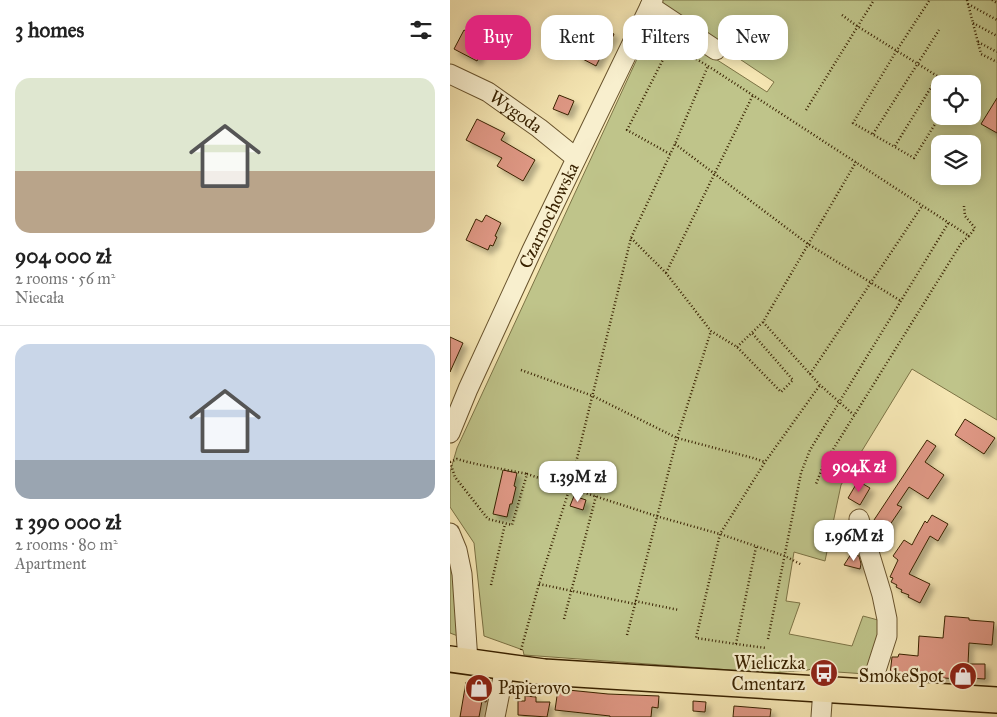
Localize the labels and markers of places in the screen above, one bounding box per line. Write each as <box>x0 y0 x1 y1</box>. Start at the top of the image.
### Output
pin: 904K zł <box>813 450 905 493</box>
pin: 1.39M zł <box>526 460 630 503</box>
pin: 1.96M zł <box>802 520 906 562</box>
place label: Wieliczka Cmentarz <box>731 652 805 695</box>
bus stop icon: Wieliczka Cmentarz <box>809 658 839 688</box>
shop icon: SmokeSpot <box>948 661 978 691</box>
place label: SmokeSpot <box>859 665 945 687</box>
shop icon: Papierovo <box>464 673 494 703</box>
place label: Papierovo <box>498 677 570 699</box>

